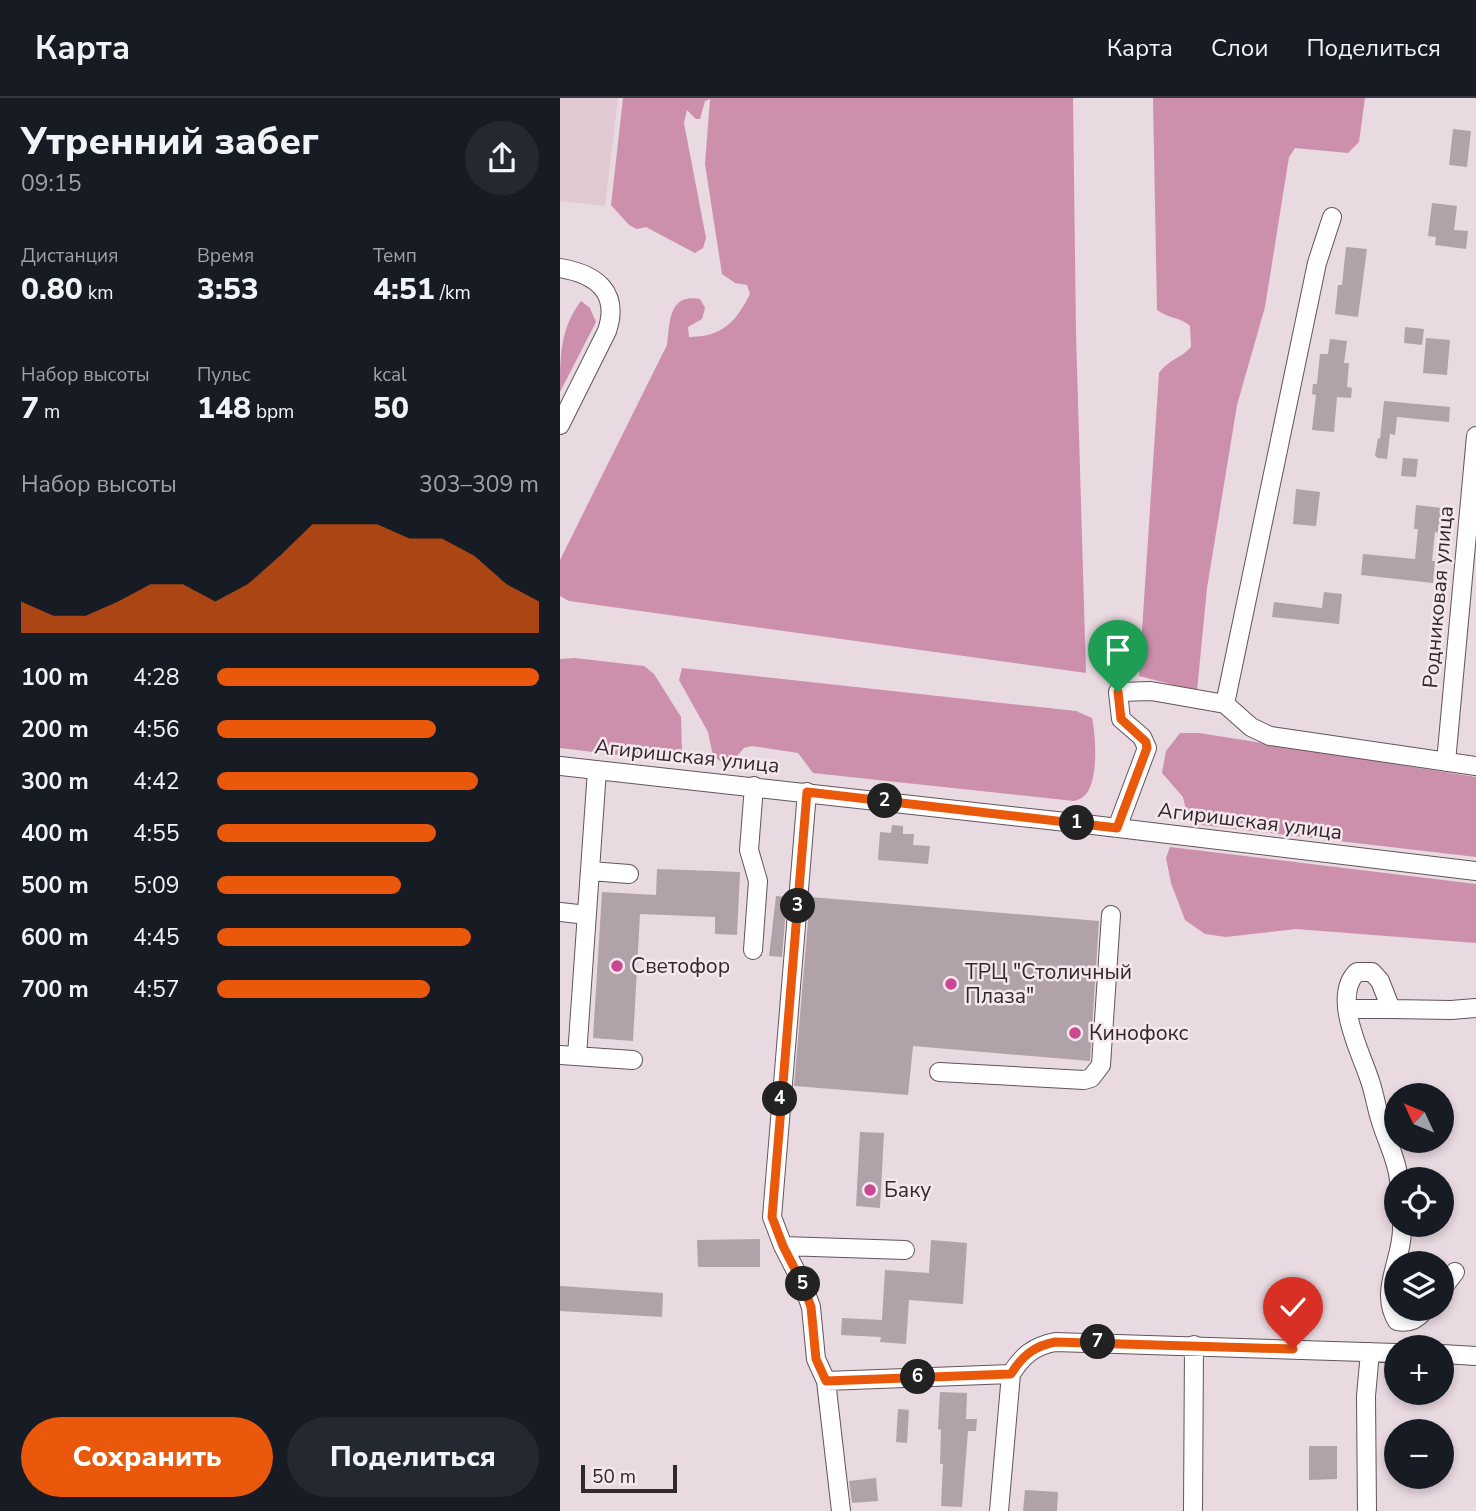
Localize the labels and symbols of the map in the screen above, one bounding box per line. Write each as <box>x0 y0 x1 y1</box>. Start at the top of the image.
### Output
street label: Родниковая улица <box>1416 505 1460 689</box>
pin <box>1088 620 1148 692</box>
street label: Агиришская улица <box>593 732 781 780</box>
pin: 2 <box>868 784 902 818</box>
street label: Агиришская улица <box>1156 796 1344 846</box>
pin: 1 <box>1060 806 1094 840</box>
pin: 3 <box>780 888 816 924</box>
place label: Светофор <box>631 952 730 980</box>
marker: Светофор <box>609 958 625 974</box>
place label: ТРЦ "Столичный Плаза" <box>965 958 1132 1010</box>
marker: ТРЦ "Столичный Плаза" <box>943 976 959 992</box>
place label: Кинофокс <box>1089 1019 1189 1047</box>
marker: Кинофокс <box>1067 1025 1083 1041</box>
pin: 4 <box>762 1082 798 1116</box>
north arrow <box>1384 1083 1454 1153</box>
place label: Баку <box>884 1176 931 1204</box>
marker: Баку <box>862 1182 878 1198</box>
pin: 5 <box>786 1266 820 1302</box>
pin <box>1263 1277 1323 1349</box>
pin: 7 <box>1080 1324 1116 1360</box>
pin: 6 <box>900 1360 936 1394</box>
scale bar <box>581 1462 677 1494</box>

